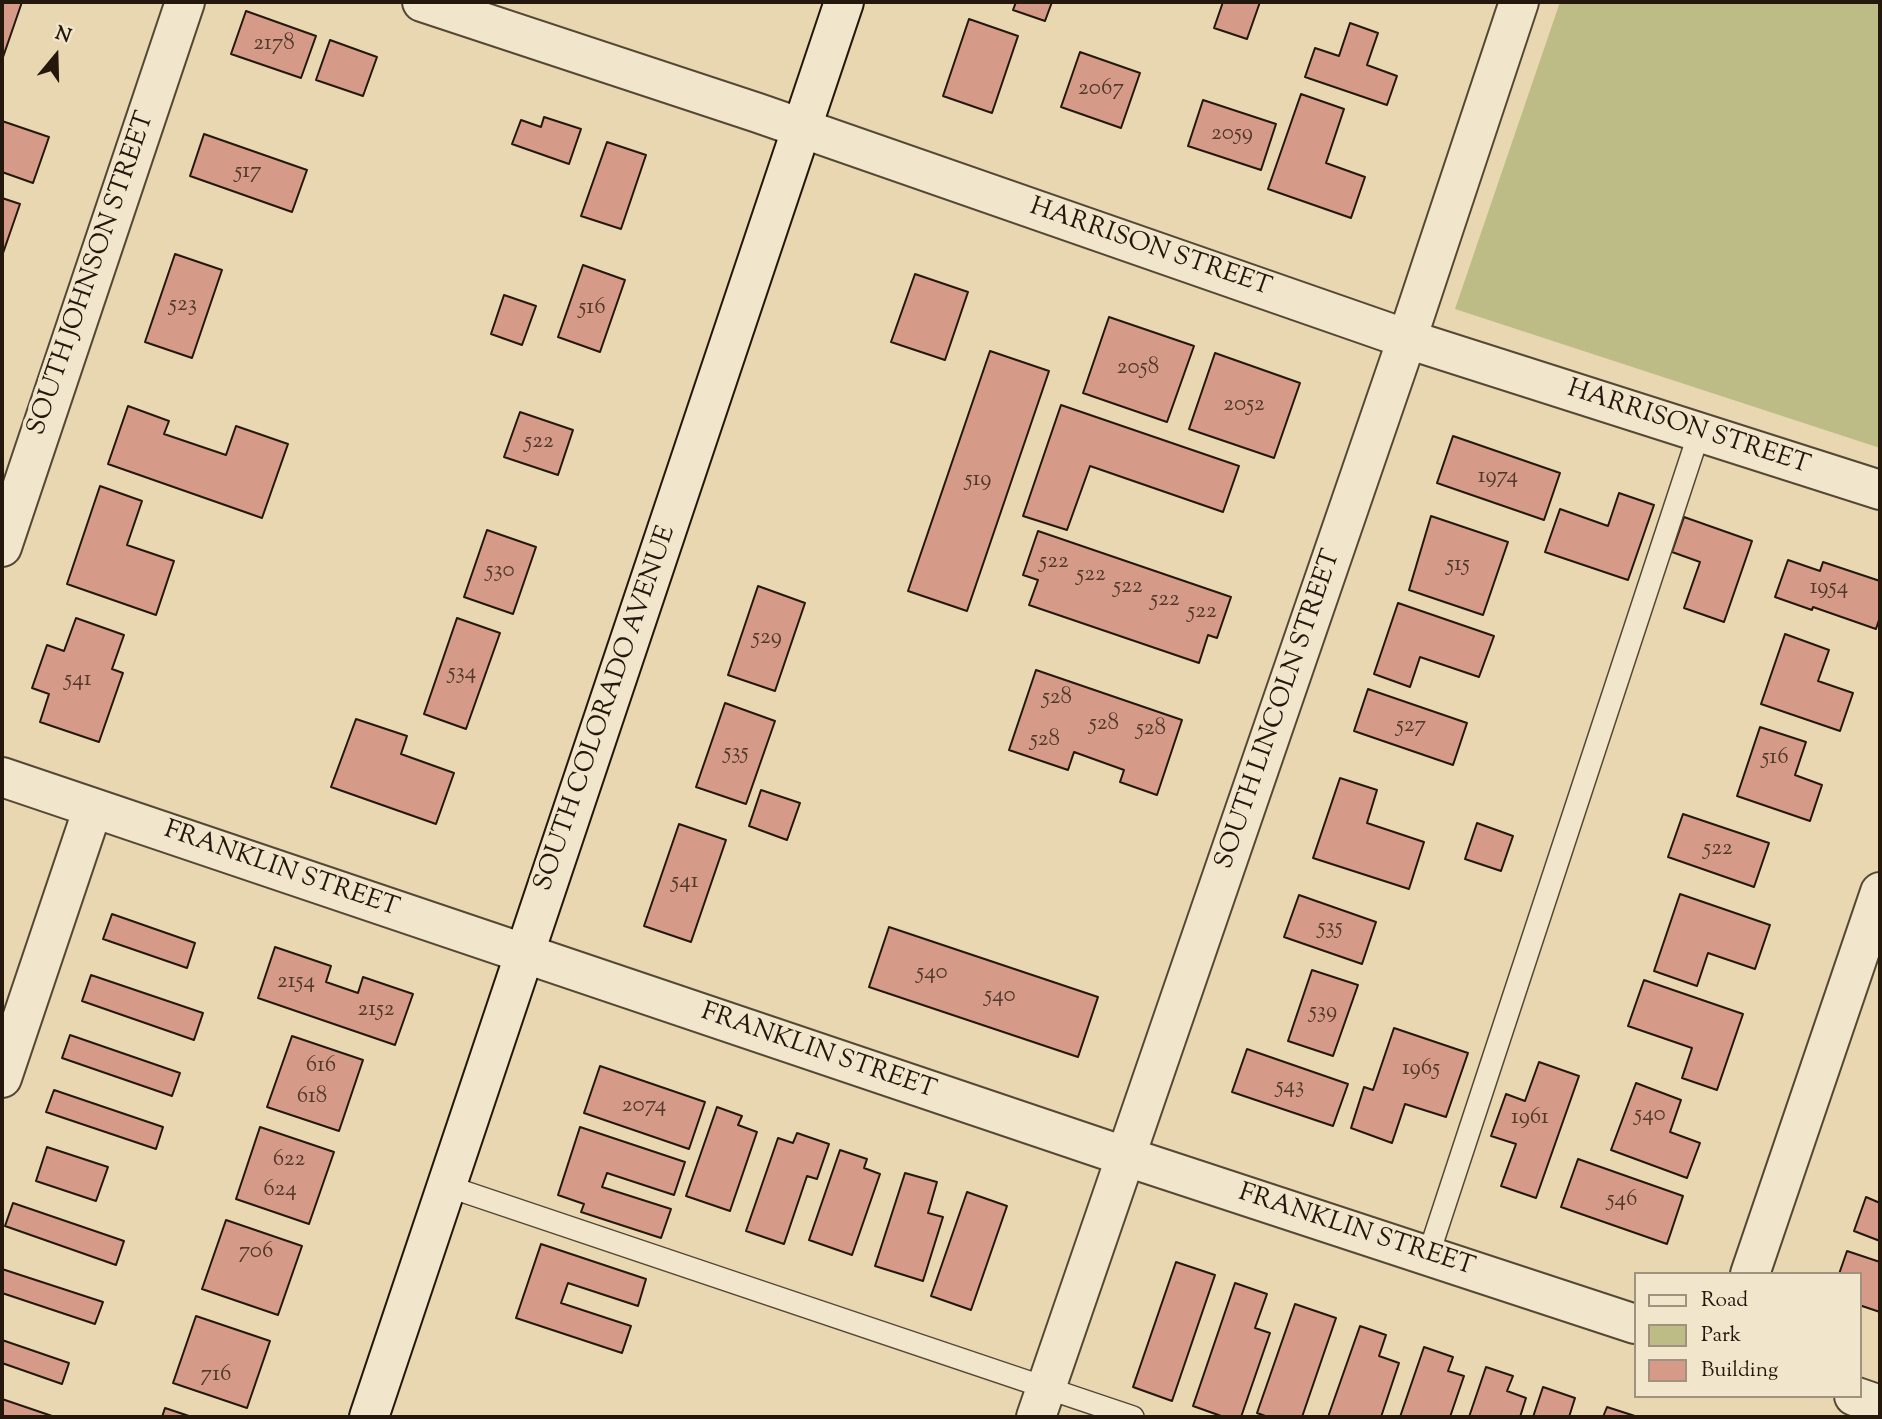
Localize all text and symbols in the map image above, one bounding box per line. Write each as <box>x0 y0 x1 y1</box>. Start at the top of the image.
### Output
text: N <box>51 20 75 51</box>
north arrow <box>21 21 91 91</box>
house number: 2178 <box>253 31 295 59</box>
house number: 2067 <box>1078 76 1124 104</box>
street label: SOUTH JOHNSON STREET <box>23 108 163 440</box>
house number: 2059 <box>1211 121 1253 149</box>
house number: 517 <box>234 159 262 187</box>
street label: HARRISON STREET <box>1025 193 1275 305</box>
house number: 523 <box>169 292 197 320</box>
house number: 516 <box>578 295 606 323</box>
house number: 2058 <box>1117 355 1159 383</box>
street label: HARRISON STREET <box>1563 375 1813 483</box>
house number: 2052 <box>1223 392 1265 420</box>
house number: 522 <box>524 429 554 457</box>
house number: 1974 <box>1478 464 1518 492</box>
house number: 519 <box>965 467 991 495</box>
street label: SOUTH COLORADO AVENUE <box>530 522 684 896</box>
street label: SOUTH LINCOLN STREET <box>1211 546 1349 874</box>
house number: 522 <box>1039 549 1069 577</box>
house number: 515 <box>1446 552 1470 580</box>
house number: 530 <box>485 558 515 586</box>
house number: 522 <box>1076 562 1106 590</box>
house number: 522 <box>1113 574 1143 602</box>
house number: 1954 <box>1810 575 1848 603</box>
house number: 522 <box>1150 587 1180 615</box>
house number: 522 <box>1187 599 1217 627</box>
house number: 529 <box>752 625 782 653</box>
house number: 534 <box>448 660 476 688</box>
house number: 541 <box>64 667 92 695</box>
house number: 528 <box>1042 685 1072 713</box>
house number: 528 <box>1089 711 1119 739</box>
house number: 527 <box>1396 713 1426 741</box>
house number: 528 <box>1136 716 1166 744</box>
house number: 528 <box>1030 727 1060 755</box>
house number: 535 <box>723 740 749 768</box>
house number: 516 <box>1761 745 1789 773</box>
street label: FRANKLIN STREET <box>159 816 403 926</box>
house number: 522 <box>1703 836 1733 864</box>
house number: 541 <box>671 869 699 897</box>
house number: 535 <box>1317 915 1343 943</box>
house number: 540 <box>916 960 948 988</box>
house number: 2154 <box>277 969 315 997</box>
house number: 540 <box>984 983 1016 1011</box>
house number: 2152 <box>357 997 395 1025</box>
street label: FRANKLIN STREET <box>696 998 940 1108</box>
house number: 539 <box>1309 999 1337 1027</box>
house number: 616 <box>306 1053 336 1081</box>
house number: 1965 <box>1402 1056 1440 1084</box>
house number: 543 <box>1276 1074 1304 1102</box>
house number: 618 <box>297 1084 327 1112</box>
house number: 2074 <box>622 1093 666 1121</box>
house number: 540 <box>1634 1102 1666 1130</box>
house number: 1961 <box>1511 1105 1549 1133</box>
house number: 622 <box>273 1147 305 1175</box>
house number: 624 <box>263 1177 297 1205</box>
street label: FRANKLIN STREET <box>1234 1179 1478 1285</box>
house number: 546 <box>1607 1187 1637 1215</box>
house number: 706 <box>239 1239 273 1267</box>
legend <box>1633 1272 1861 1398</box>
text: Road <box>1701 1286 1748 1316</box>
text: Park <box>1701 1321 1741 1351</box>
text: Building <box>1701 1356 1778 1386</box>
house number: 716 <box>201 1362 231 1390</box>

